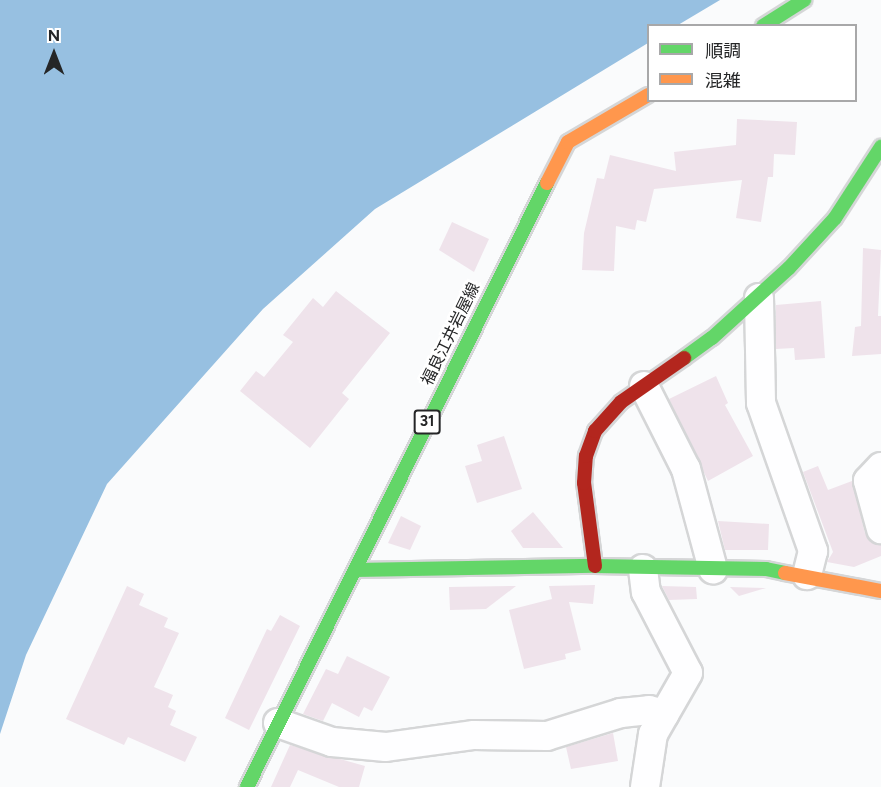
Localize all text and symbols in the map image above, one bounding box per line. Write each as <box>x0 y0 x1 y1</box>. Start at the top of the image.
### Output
north arrow <box>24 24 84 84</box>
legend <box>647 24 857 102</box>
text: N <box>48 26 60 45</box>
text: 順調 <box>705 40 741 62</box>
text: 混雑 <box>705 70 741 92</box>
street label: 福良江井岩屋線 <box>418 279 484 389</box>
road number: 31 <box>414 410 440 434</box>

